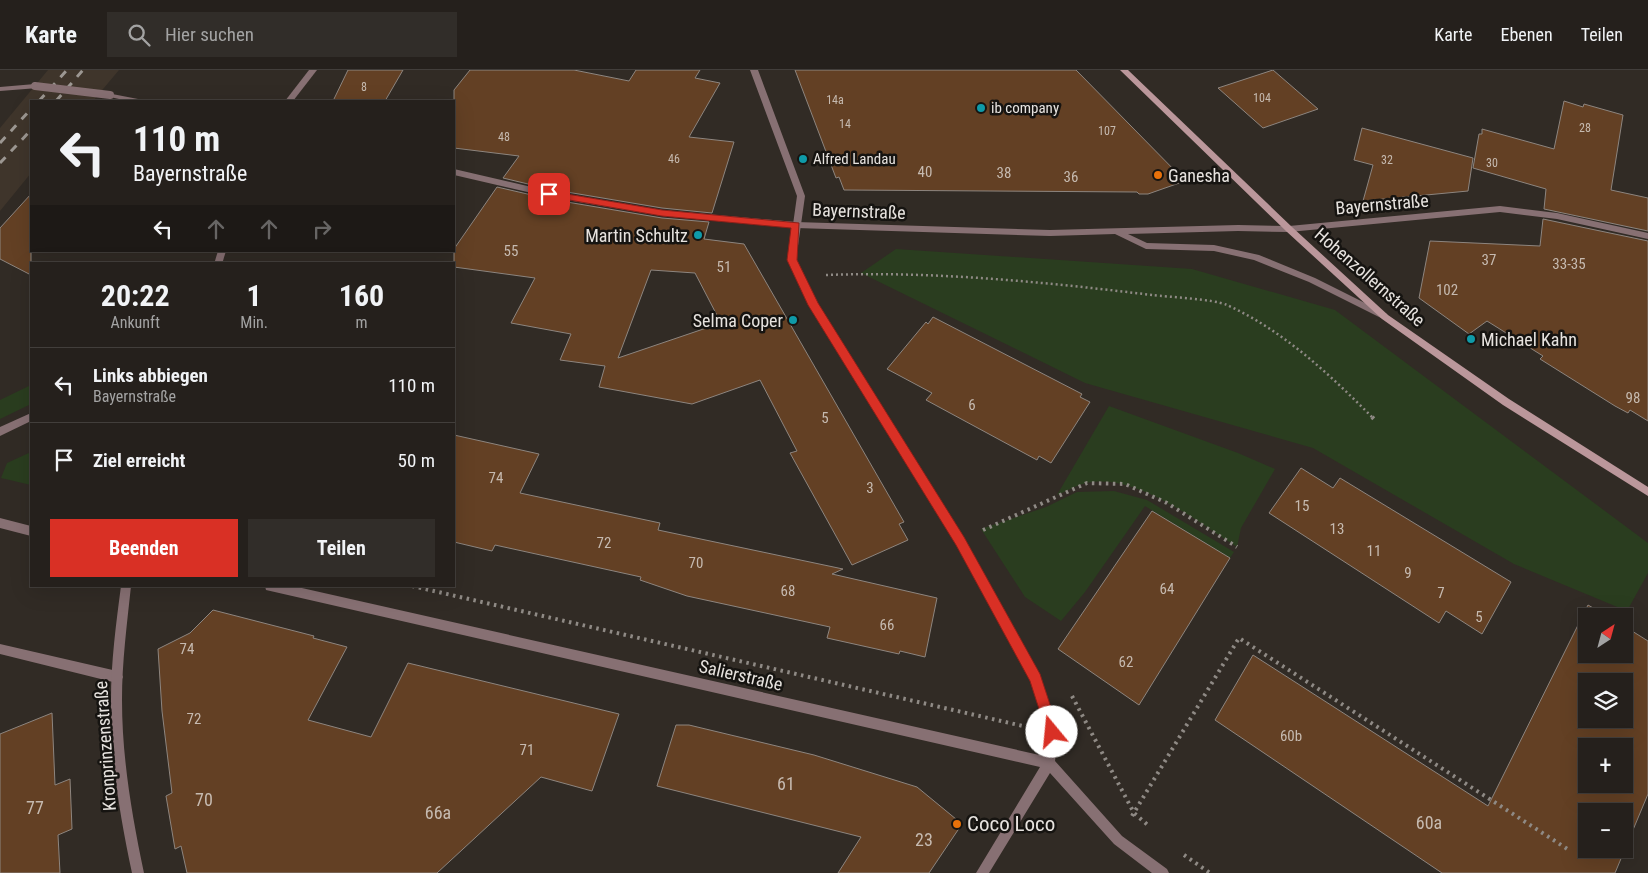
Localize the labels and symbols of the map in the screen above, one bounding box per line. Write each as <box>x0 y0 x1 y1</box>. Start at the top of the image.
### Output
house number: 8 <box>361 80 367 94</box>
house number: 104 <box>1253 91 1271 105</box>
house number: 14a <box>826 93 844 107</box>
place label: ib company <box>991 99 1059 117</box>
marker: ib company <box>975 102 987 114</box>
house number: 14 <box>839 117 851 131</box>
house number: 28 <box>1579 121 1591 135</box>
house number: 107 <box>1098 124 1116 138</box>
house number: 48 <box>498 130 510 144</box>
place label: Alfred Landau <box>813 150 896 168</box>
house number: 46 <box>668 152 680 166</box>
marker: Alfred Landau <box>797 153 809 165</box>
house number: 32 <box>1381 153 1393 167</box>
house number: 30 <box>1486 156 1498 170</box>
house number: 40 <box>918 163 932 181</box>
house number: 38 <box>997 164 1011 182</box>
place label: Ganesha <box>1168 165 1230 186</box>
house number: 36 <box>1064 168 1078 186</box>
marker: Ganesha <box>1152 169 1164 181</box>
pin <box>528 173 570 215</box>
street label: Bayernstraße <box>1335 189 1429 219</box>
street label: Bayernstraße <box>812 199 906 223</box>
street label: Hohenzollernstraße <box>1311 224 1429 330</box>
place label: Martin Schultz <box>585 225 688 246</box>
marker: Martin Schultz <box>692 229 704 241</box>
house number: 55 <box>504 242 518 260</box>
house number: 37 <box>1482 251 1496 269</box>
house number: 33-35 <box>1552 255 1586 273</box>
house number: 51 <box>717 258 731 276</box>
house number: 102 <box>1436 281 1458 299</box>
place label: Selma Coper <box>693 310 784 331</box>
marker: Selma Coper <box>787 314 799 326</box>
place label: Michael Kahn <box>1481 329 1577 350</box>
marker: Michael Kahn <box>1465 333 1477 345</box>
house number: 98 <box>1626 389 1640 407</box>
house number: 6 <box>968 396 976 414</box>
house number: 5 <box>821 409 829 427</box>
house number: 74 <box>489 469 503 487</box>
house number: 3 <box>866 479 874 497</box>
house number: 15 <box>1295 497 1309 515</box>
house number: 13 <box>1330 520 1344 538</box>
house number: 72 <box>597 534 611 552</box>
house number: 11 <box>1367 542 1381 560</box>
house number: 70 <box>689 554 703 572</box>
house number: 9 <box>1404 564 1412 582</box>
house number: 64 <box>1160 580 1174 598</box>
house number: 68 <box>781 582 795 600</box>
house number: 7 <box>1437 584 1445 602</box>
house number: 5 <box>1475 608 1483 626</box>
north arrow <box>1578 608 1632 662</box>
house number: 66 <box>880 616 894 634</box>
house number: 74 <box>180 640 194 658</box>
house number: 62 <box>1119 653 1133 671</box>
street label: Salierstraße <box>697 655 785 695</box>
street label: Kronprinzenstraße <box>90 680 120 812</box>
position arrow <box>1025 705 1077 757</box>
house number: 72 <box>187 710 201 728</box>
house number: 60b <box>1280 727 1302 745</box>
house number: 71 <box>520 741 534 759</box>
house number: 61 <box>777 773 795 794</box>
house number: 70 <box>195 789 213 810</box>
house number: 77 <box>26 797 44 818</box>
house number: 66a <box>425 802 451 823</box>
place label: Coco Loco <box>967 812 1055 836</box>
house number: 60a <box>1416 812 1442 833</box>
marker: Coco Loco <box>951 818 963 830</box>
house number: 23 <box>915 829 933 850</box>

